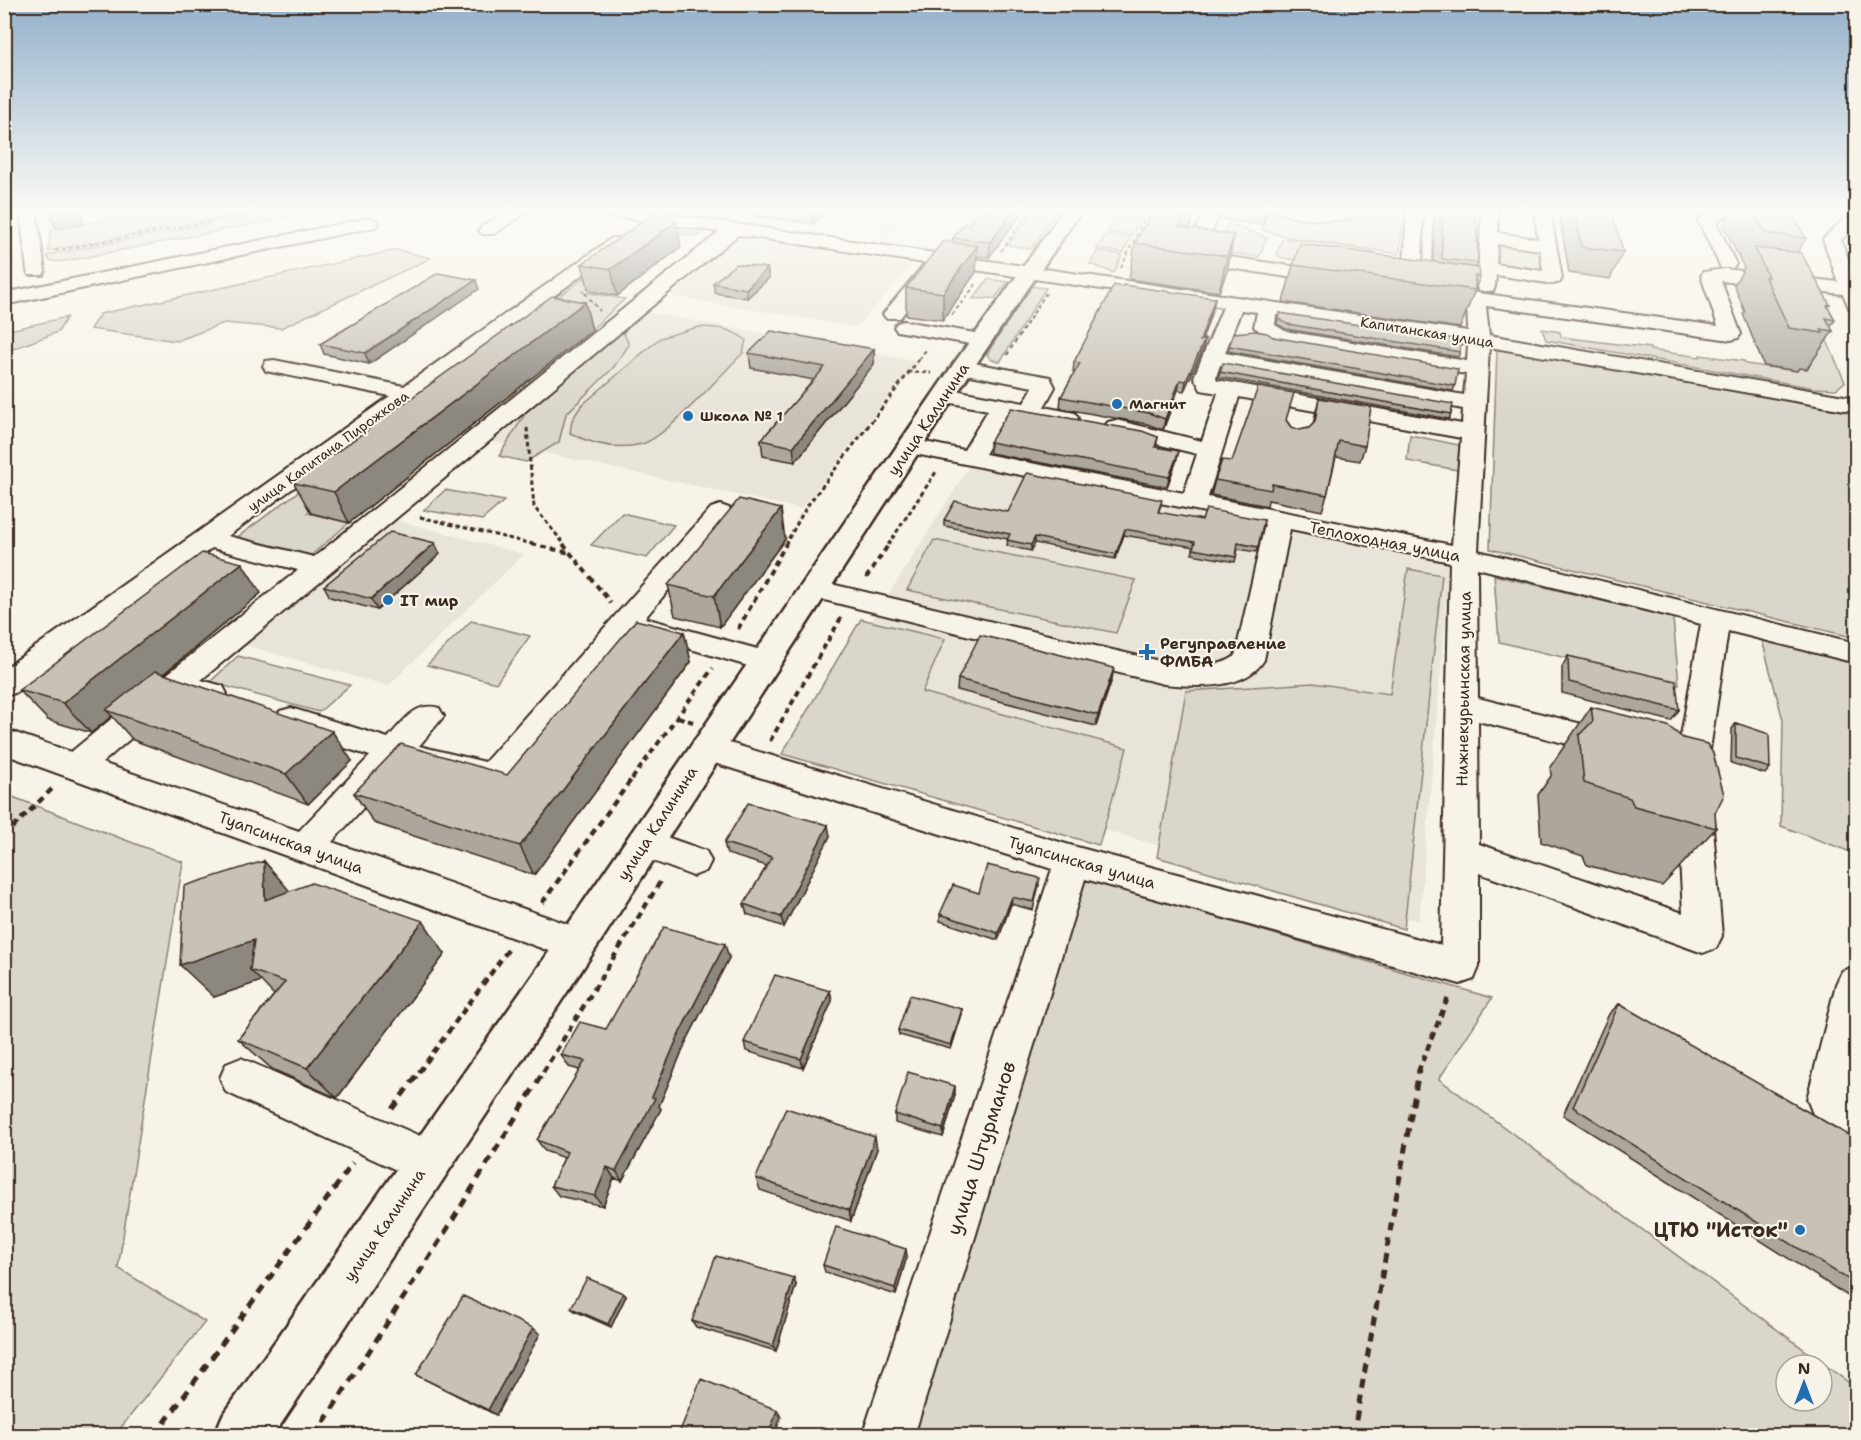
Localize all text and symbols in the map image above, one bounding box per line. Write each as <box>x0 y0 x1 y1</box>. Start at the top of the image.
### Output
street label: Капитанская улица <box>1359 313 1495 351</box>
street label: улица Калинина <box>883 359 974 480</box>
street label: улица Капитана Пирожкова <box>244 386 412 515</box>
place label: Магнит <box>1129 395 1187 413</box>
marker: Магнит <box>1110 397 1124 411</box>
place label: Школа № 1 <box>700 407 783 425</box>
marker: Школа № 1 <box>681 409 695 423</box>
street label: Теплоходная улица <box>1308 517 1462 566</box>
place label: IT мир <box>400 590 459 611</box>
street label: Нижнекурьинская улица <box>1451 591 1476 787</box>
marker: IT мир <box>381 593 395 607</box>
place label: Регуправление ФМБА <box>1160 633 1287 672</box>
marker: Регуправление ФМБА <box>1138 643 1156 661</box>
street label: улица Калинина <box>613 762 702 884</box>
street label: Туапсинская улица <box>216 807 366 878</box>
street label: Туапсинская улица <box>1006 831 1158 894</box>
street label: улица Штурманов <box>941 1058 1021 1238</box>
street label: улица Калинина <box>339 1165 430 1286</box>
place label: ЦТЮ "Исток" <box>1654 1217 1788 1243</box>
marker: ЦТЮ "Исток" <box>1793 1223 1807 1237</box>
north arrow <box>1774 1353 1834 1413</box>
text: N <box>1798 1358 1810 1379</box>

